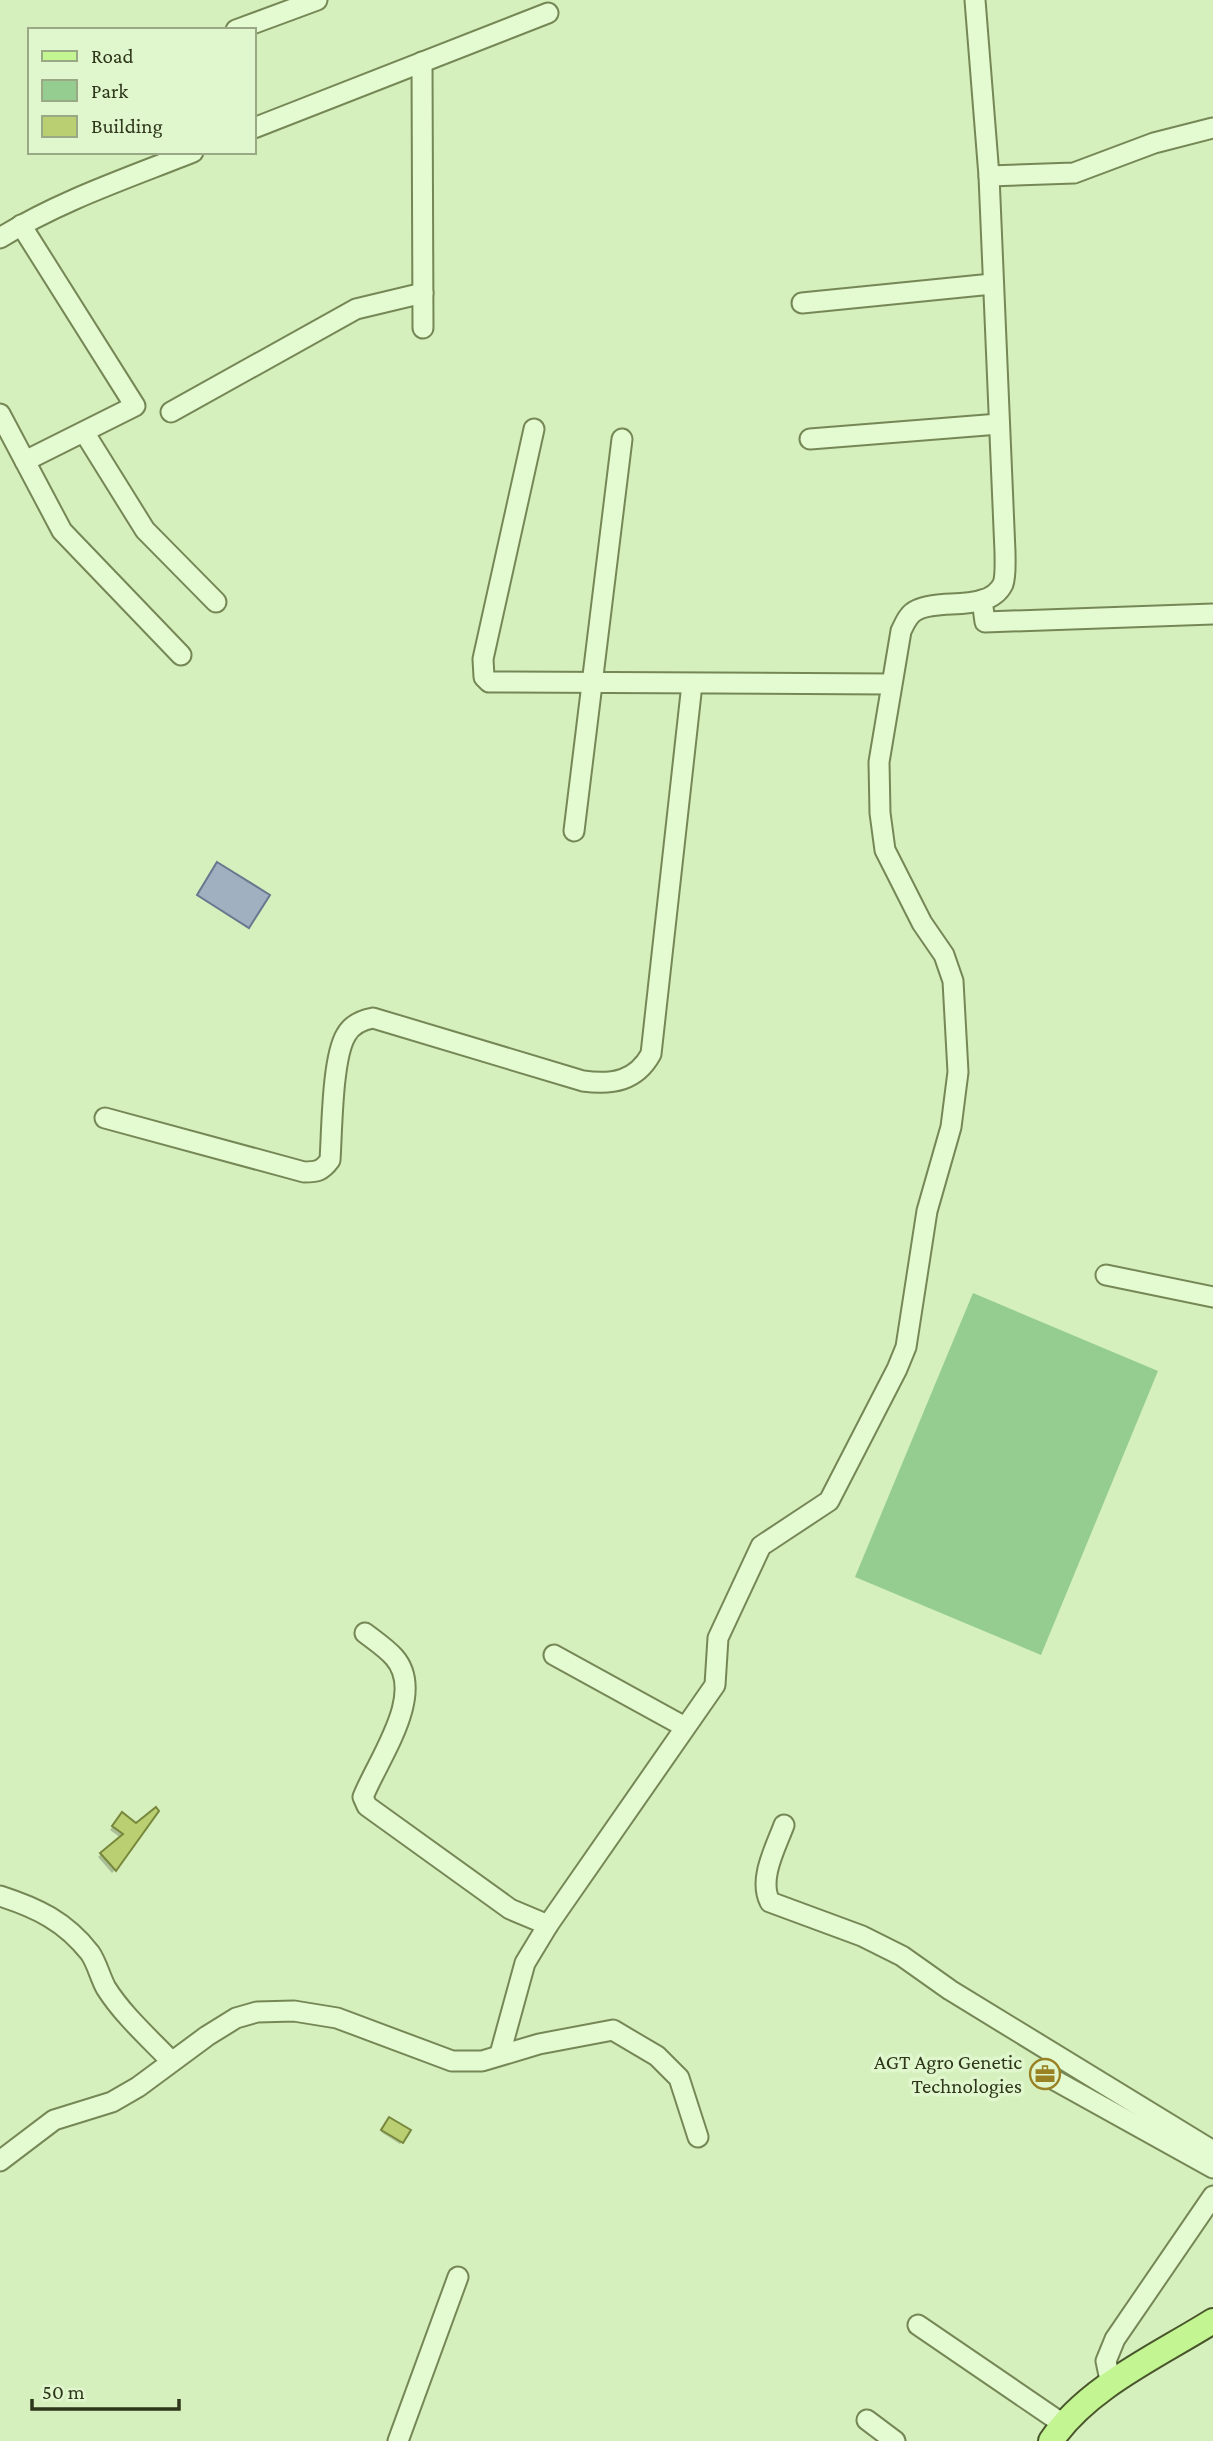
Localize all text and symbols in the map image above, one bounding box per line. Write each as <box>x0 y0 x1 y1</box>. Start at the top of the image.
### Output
legend <box>28 28 256 154</box>
text: Road <box>91 44 134 68</box>
text: Park <box>91 79 128 103</box>
text: Building <box>91 114 163 138</box>
place label: AGT Agro Genetic Technologies <box>874 2050 1022 2098</box>
office icon: AGT Agro Genetic Technologies <box>1028 2057 1062 2091</box>
scale bar <box>32 2368 178 2412</box>
text: 50 m <box>42 2380 85 2404</box>

